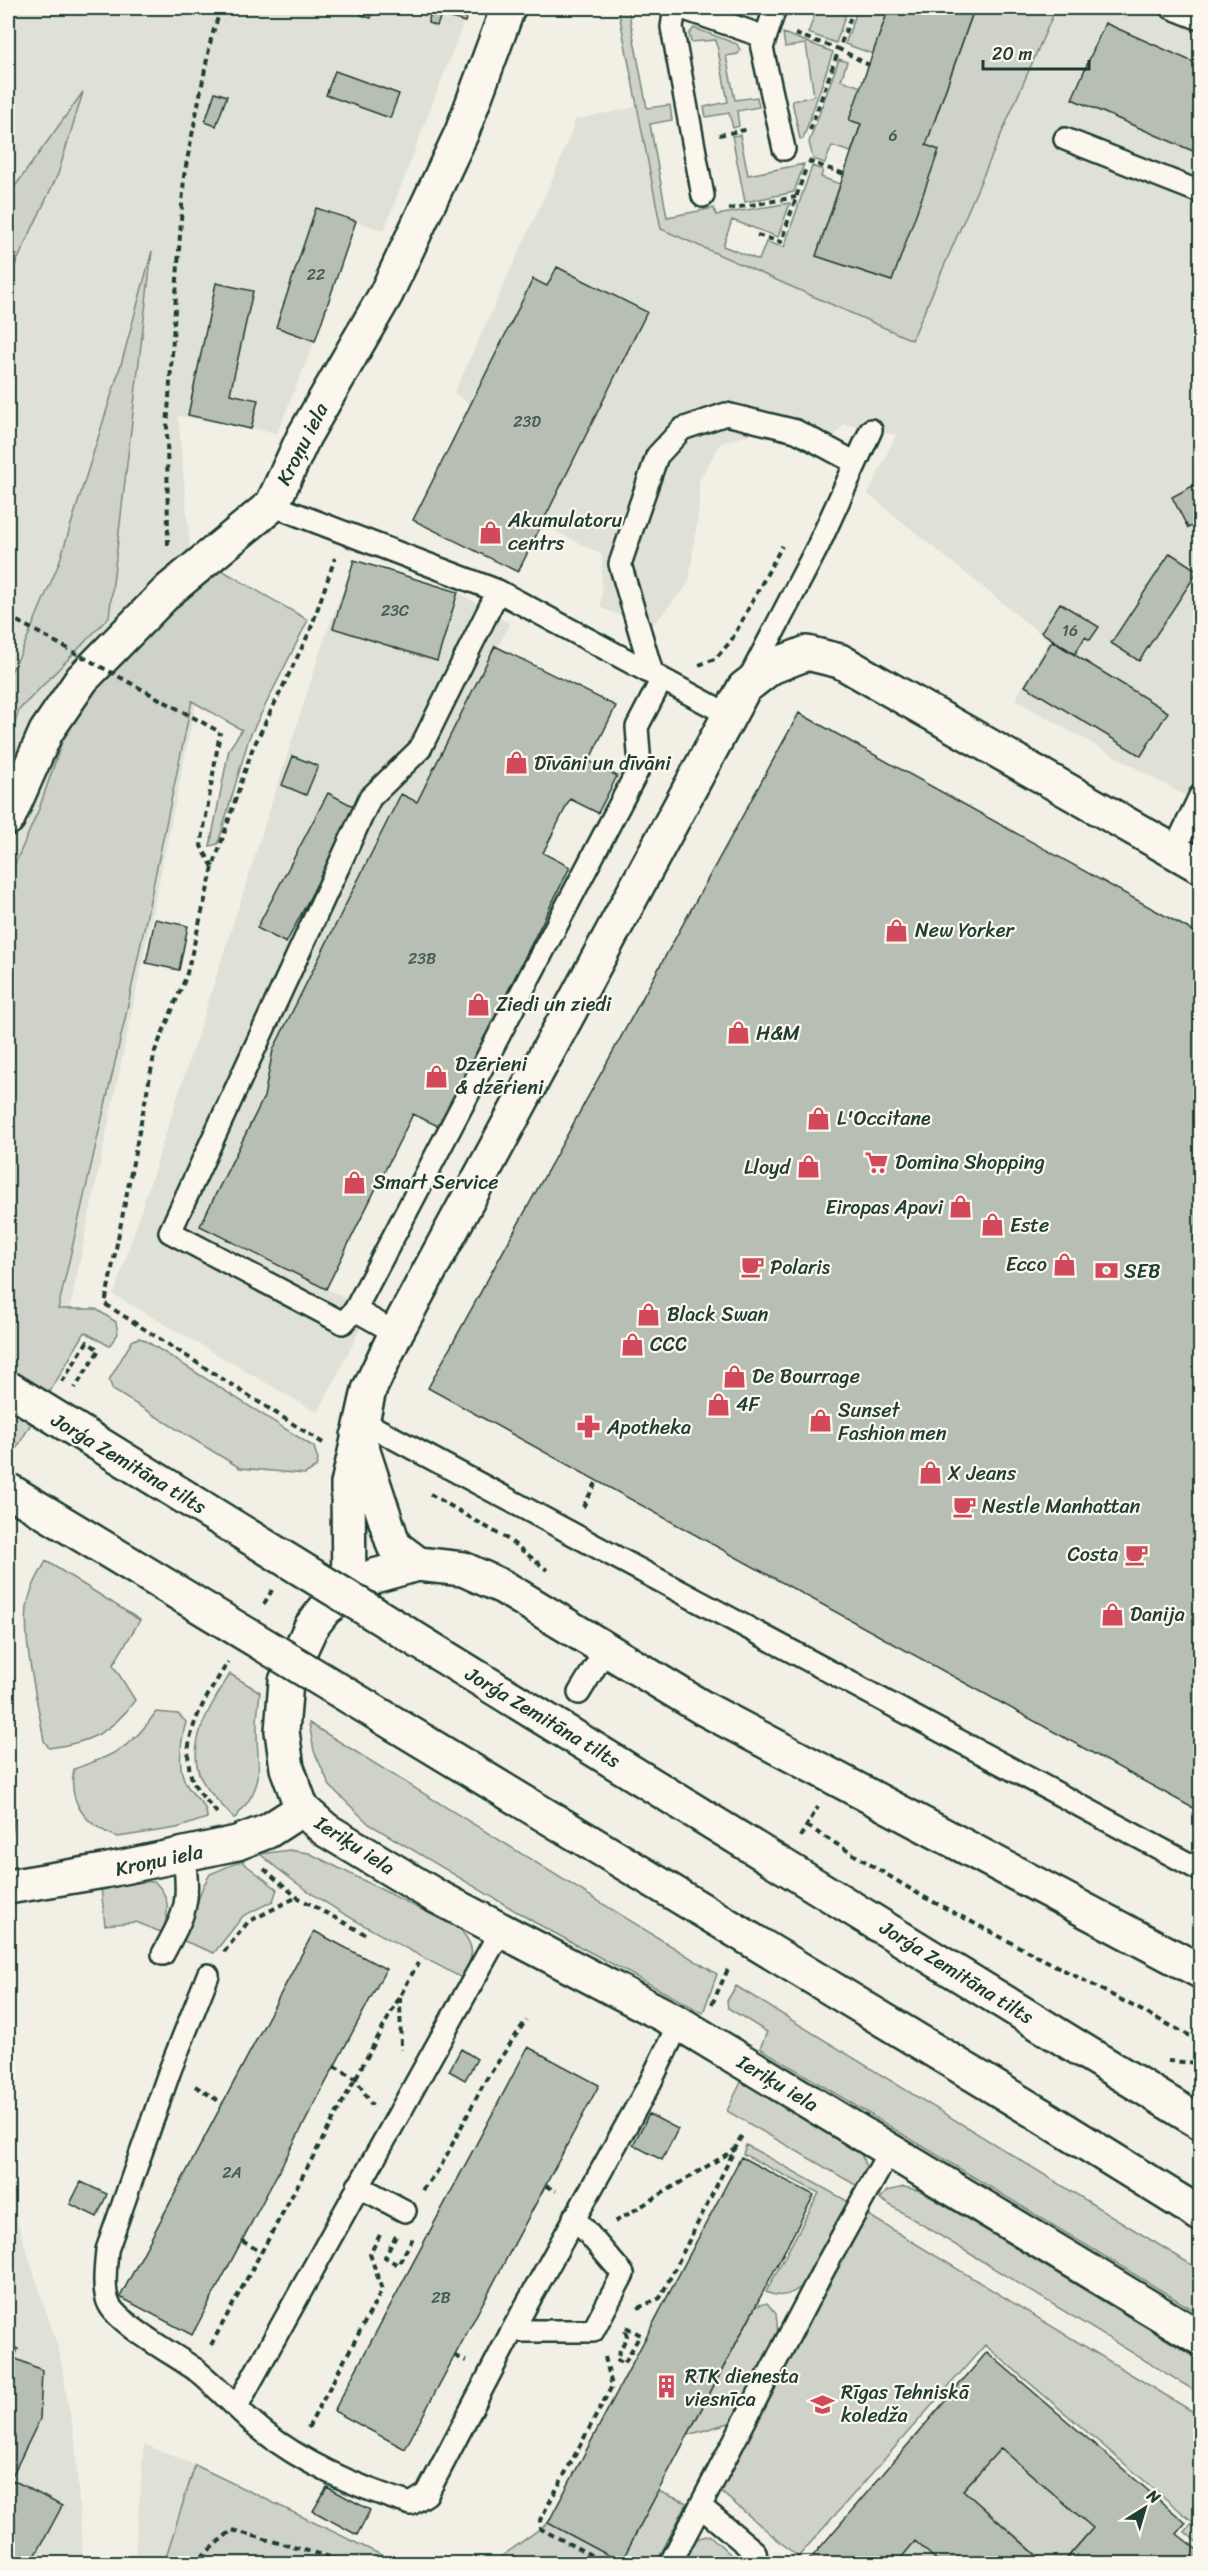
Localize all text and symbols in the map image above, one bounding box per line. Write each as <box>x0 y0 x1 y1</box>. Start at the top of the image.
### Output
scale bar <box>983 33 1090 71</box>
text: 20 m <box>992 38 1032 70</box>
house number: 6 <box>888 121 898 150</box>
house number: 22 <box>307 260 325 289</box>
street label: Kroņu iela <box>267 396 339 492</box>
house number: 23D <box>513 407 541 436</box>
place label: Akumulatoru centrs <box>507 503 622 561</box>
shop icon: Akumulatoru centrs <box>477 519 503 545</box>
house number: 23C <box>381 596 409 625</box>
house number: 16 <box>1062 616 1078 645</box>
place label: Dīvāni un dīvāni <box>534 746 672 781</box>
shop icon: Dīvāni un dīvāni <box>503 750 529 776</box>
place label: New Yorker <box>915 913 1015 948</box>
shop icon: New Yorker <box>884 917 910 943</box>
house number: 23B <box>408 944 436 973</box>
place label: Ziedi un ziedi <box>496 987 613 1022</box>
shop icon: Ziedi un ziedi <box>465 991 491 1017</box>
place label: H&M <box>756 1016 800 1051</box>
shop icon: H&M <box>725 1020 751 1046</box>
place label: Dzērieni & dzērieni <box>455 1047 544 1105</box>
shop icon: Dzērieni & dzērieni <box>424 1063 450 1089</box>
place label: L'Occitane <box>837 1101 931 1136</box>
shop icon: L'Occitane <box>806 1105 832 1131</box>
place label: Domina Shopping <box>895 1145 1045 1180</box>
supermarket icon: Domina Shopping <box>864 1149 890 1175</box>
place label: Lloyd <box>744 1150 791 1185</box>
shop icon: Lloyd <box>795 1154 821 1180</box>
place label: Smart Service <box>373 1165 499 1200</box>
shop icon: Smart Service <box>342 1169 368 1195</box>
place label: Eiropas Apavi <box>825 1190 944 1225</box>
shop icon: Eiropas Apavi <box>948 1194 974 1220</box>
place label: Este <box>1010 1208 1049 1243</box>
shop icon: Este <box>979 1212 1005 1238</box>
place label: Ecco <box>1006 1247 1047 1282</box>
place label: Polaris <box>770 1250 831 1285</box>
shop icon: Ecco <box>1052 1251 1078 1277</box>
cafe icon: Polaris <box>739 1254 765 1280</box>
place label: SEB <box>1124 1254 1161 1289</box>
bank icon: SEB <box>1093 1258 1119 1284</box>
place label: Black Swan <box>667 1297 769 1332</box>
shop icon: Black Swan <box>636 1301 662 1327</box>
place label: CCC <box>650 1327 687 1362</box>
shop icon: CCC <box>619 1331 645 1357</box>
place label: De Bourrage <box>752 1359 860 1394</box>
shop icon: De Bourrage <box>721 1363 747 1389</box>
place label: 4F <box>736 1387 761 1422</box>
shop icon: 4F <box>705 1391 731 1417</box>
place label: Sunset Fashion men <box>838 1393 947 1451</box>
street label: Jorģa Zemitāna tilts <box>43 1403 214 1524</box>
shop icon: Sunset Fashion men <box>807 1408 833 1434</box>
place label: Apotheka <box>606 1410 691 1445</box>
pharmacy icon: Apotheka <box>576 1414 602 1440</box>
place label: X Jeans <box>947 1456 1017 1491</box>
shop icon: X Jeans <box>917 1460 943 1486</box>
place label: Nestle Manhattan <box>982 1489 1140 1524</box>
cafe icon: Nestle Manhattan <box>951 1493 977 1519</box>
place label: Costa <box>1067 1537 1119 1572</box>
cafe icon: Costa <box>1123 1541 1149 1567</box>
place label: Danija <box>1130 1597 1185 1632</box>
shop icon: Danija <box>1099 1601 1125 1627</box>
street label: Jorģa Zemitāna tilts <box>457 1657 628 1778</box>
street label: Ieriķu iela <box>307 1806 402 1885</box>
street label: Kroņu iela <box>112 1834 207 1887</box>
street label: Jorģa Zemitāna tilts <box>872 1910 1041 2034</box>
street label: Ieriķu iela <box>729 2045 825 2122</box>
house number: 2A <box>222 2158 242 2187</box>
house number: 2B <box>431 2283 451 2312</box>
place label: RTK dienesta viesnīca <box>685 2359 799 2417</box>
building icon: RTK dienesta viesnīca <box>654 2374 680 2400</box>
place label: Rīgas Tehniskā koledža <box>841 2375 970 2433</box>
school or university icon: Rīgas Tehniskā koledža <box>810 2391 836 2417</box>
north arrow <box>1115 2478 1175 2538</box>
text: N <box>1140 2481 1168 2512</box>

